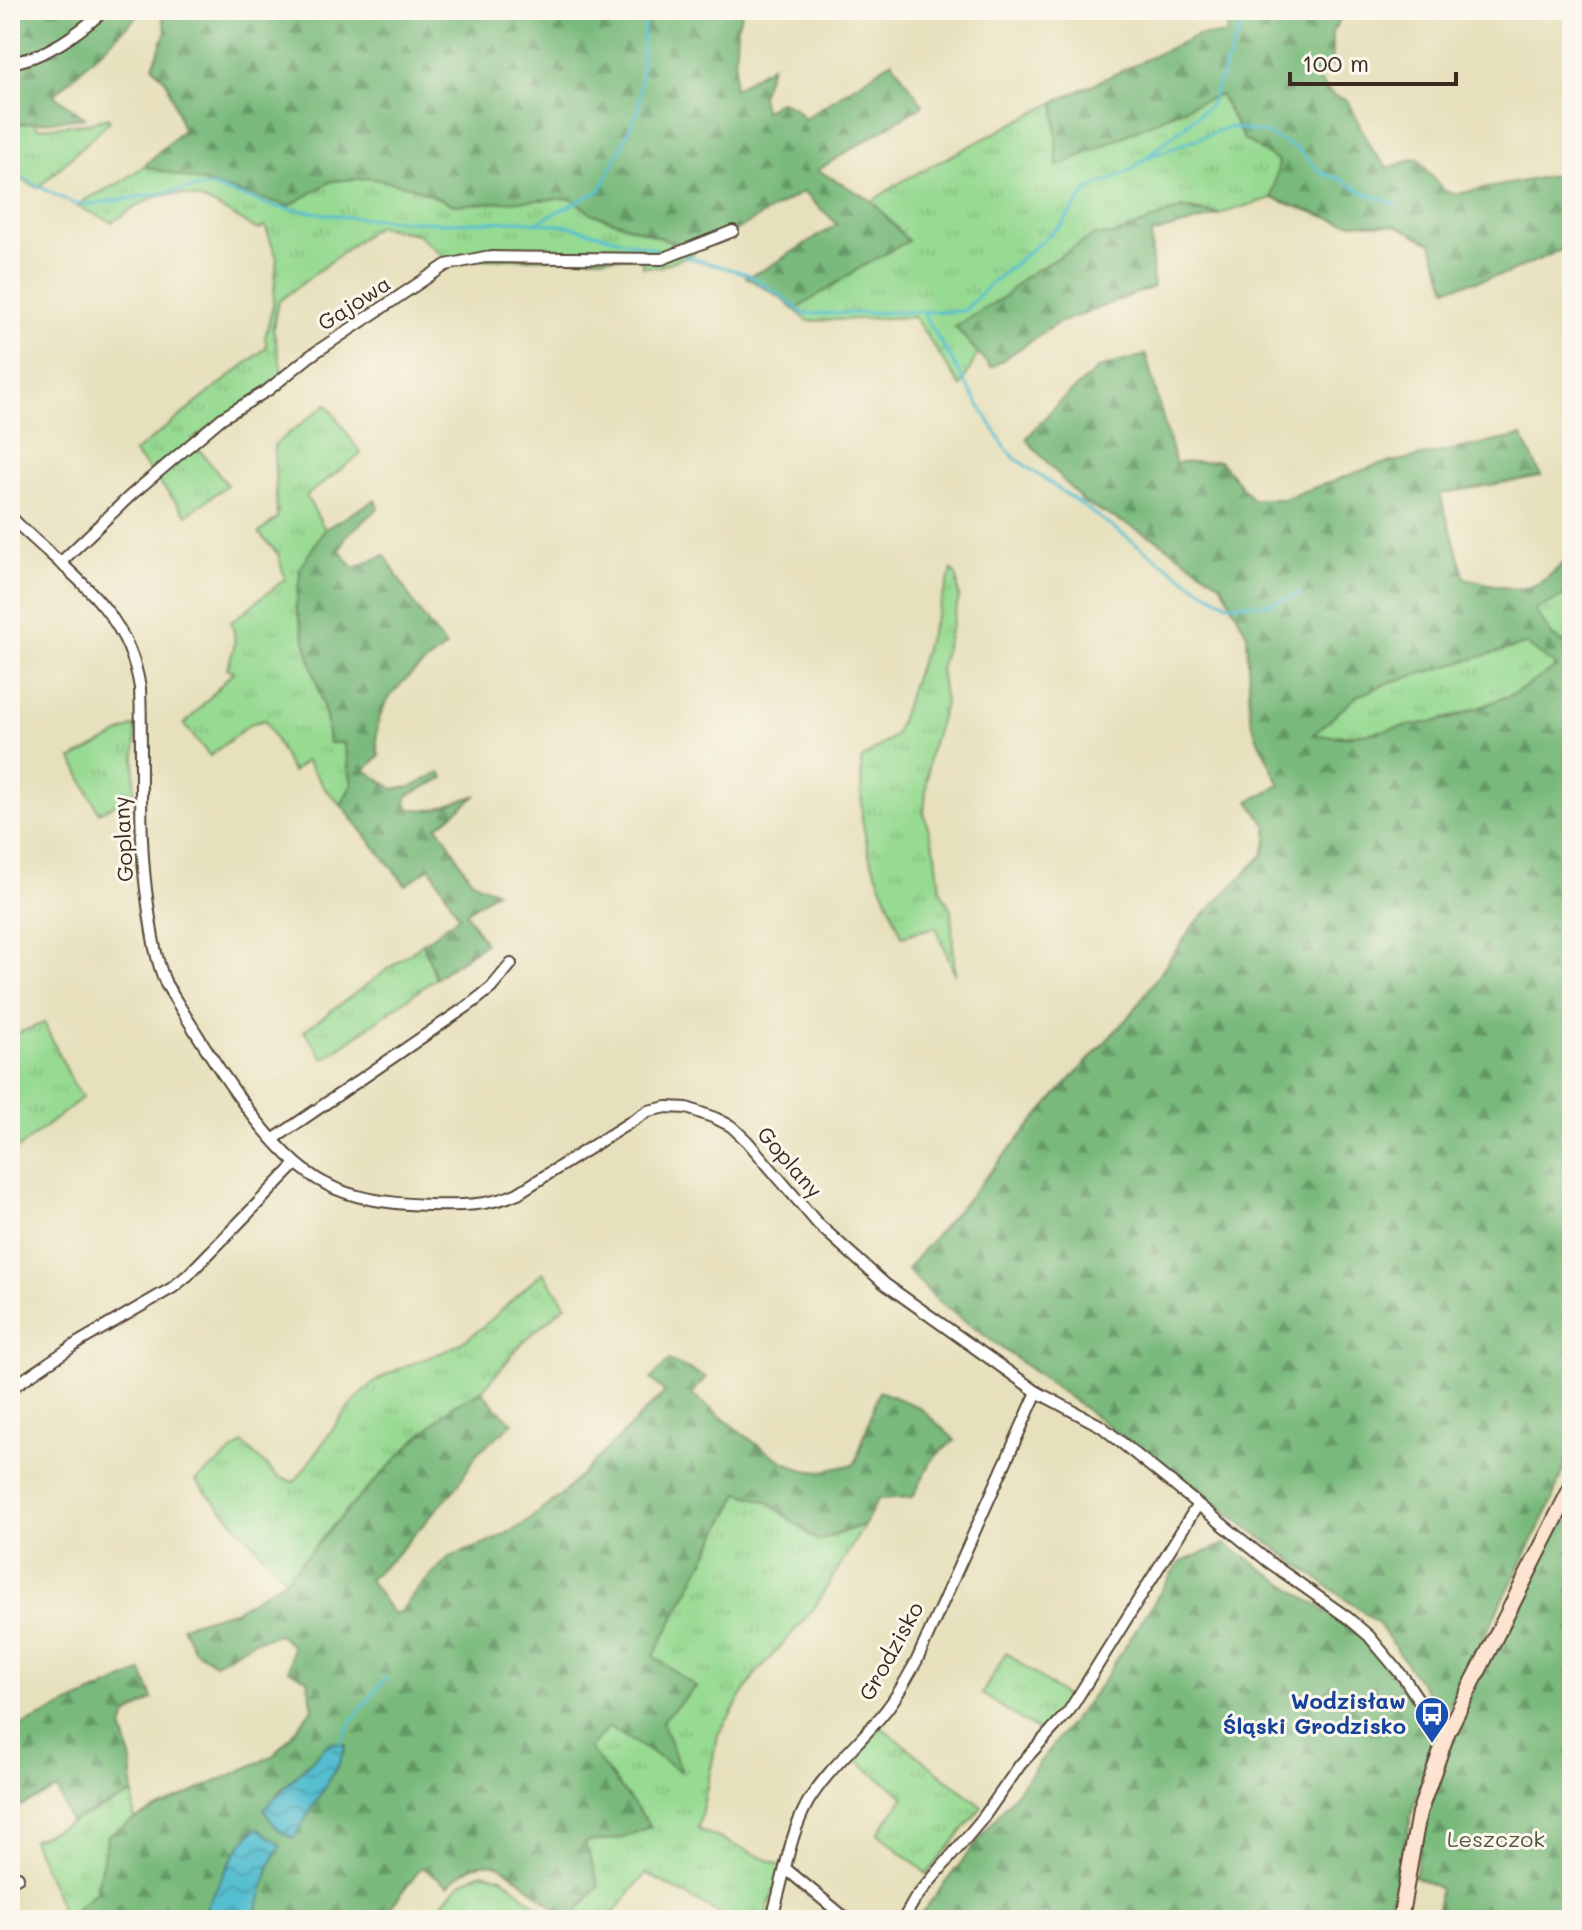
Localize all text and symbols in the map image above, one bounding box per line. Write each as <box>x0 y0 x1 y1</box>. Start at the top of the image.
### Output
scale bar <box>1290 36 1456 86</box>
text: 100 m <box>1302 47 1369 78</box>
street label: Gajowa <box>312 268 396 337</box>
street label: Goplany <box>106 795 139 883</box>
street label: Goplany <box>751 1120 829 1204</box>
street label: Grodzisko <box>852 1596 930 1705</box>
place label: Wodzisław Śląski Grodzisko <box>1223 1686 1406 1740</box>
bus stop icon: Wodzisław Śląski Grodzisko <box>1413 1695 1451 1745</box>
park label: Leszczok <box>1447 1824 1545 1853</box>

